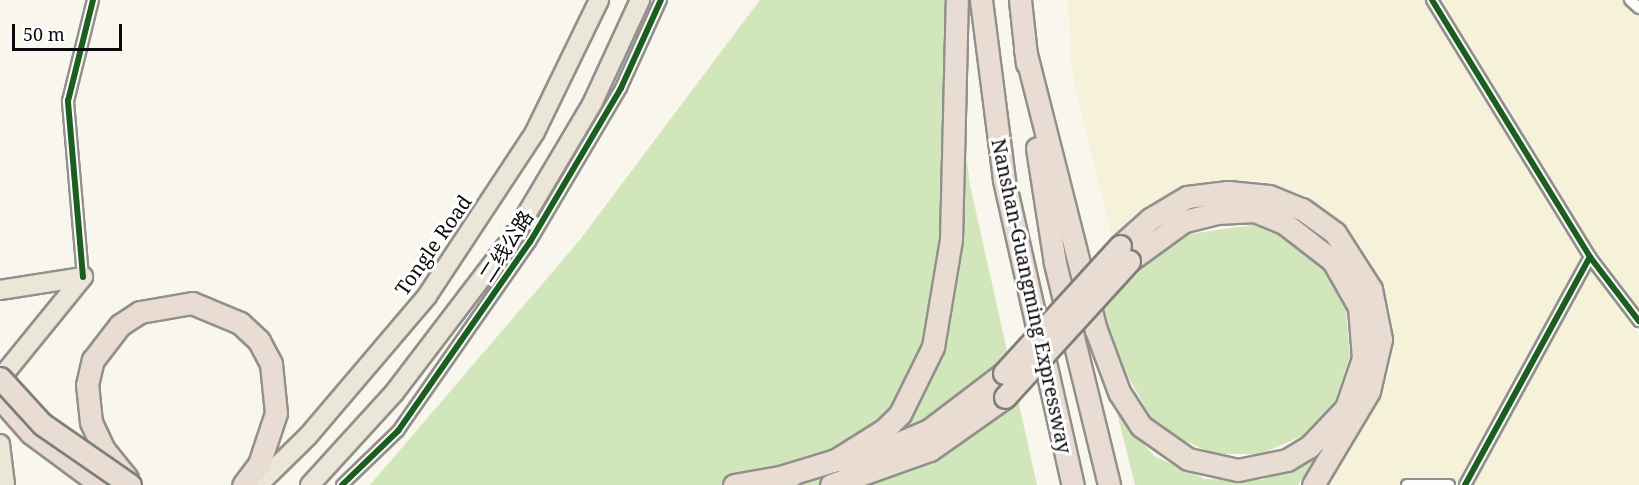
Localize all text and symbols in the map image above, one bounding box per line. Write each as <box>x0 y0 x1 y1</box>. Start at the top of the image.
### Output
scale bar <box>15 12 124 50</box>
text: 50 m <box>23 22 65 46</box>
street label: Nanshan-Guangming Expressway <box>987 136 1077 456</box>
street label: Tongle Road <box>390 190 476 300</box>
street label: 二线公路 <box>474 206 538 286</box>

